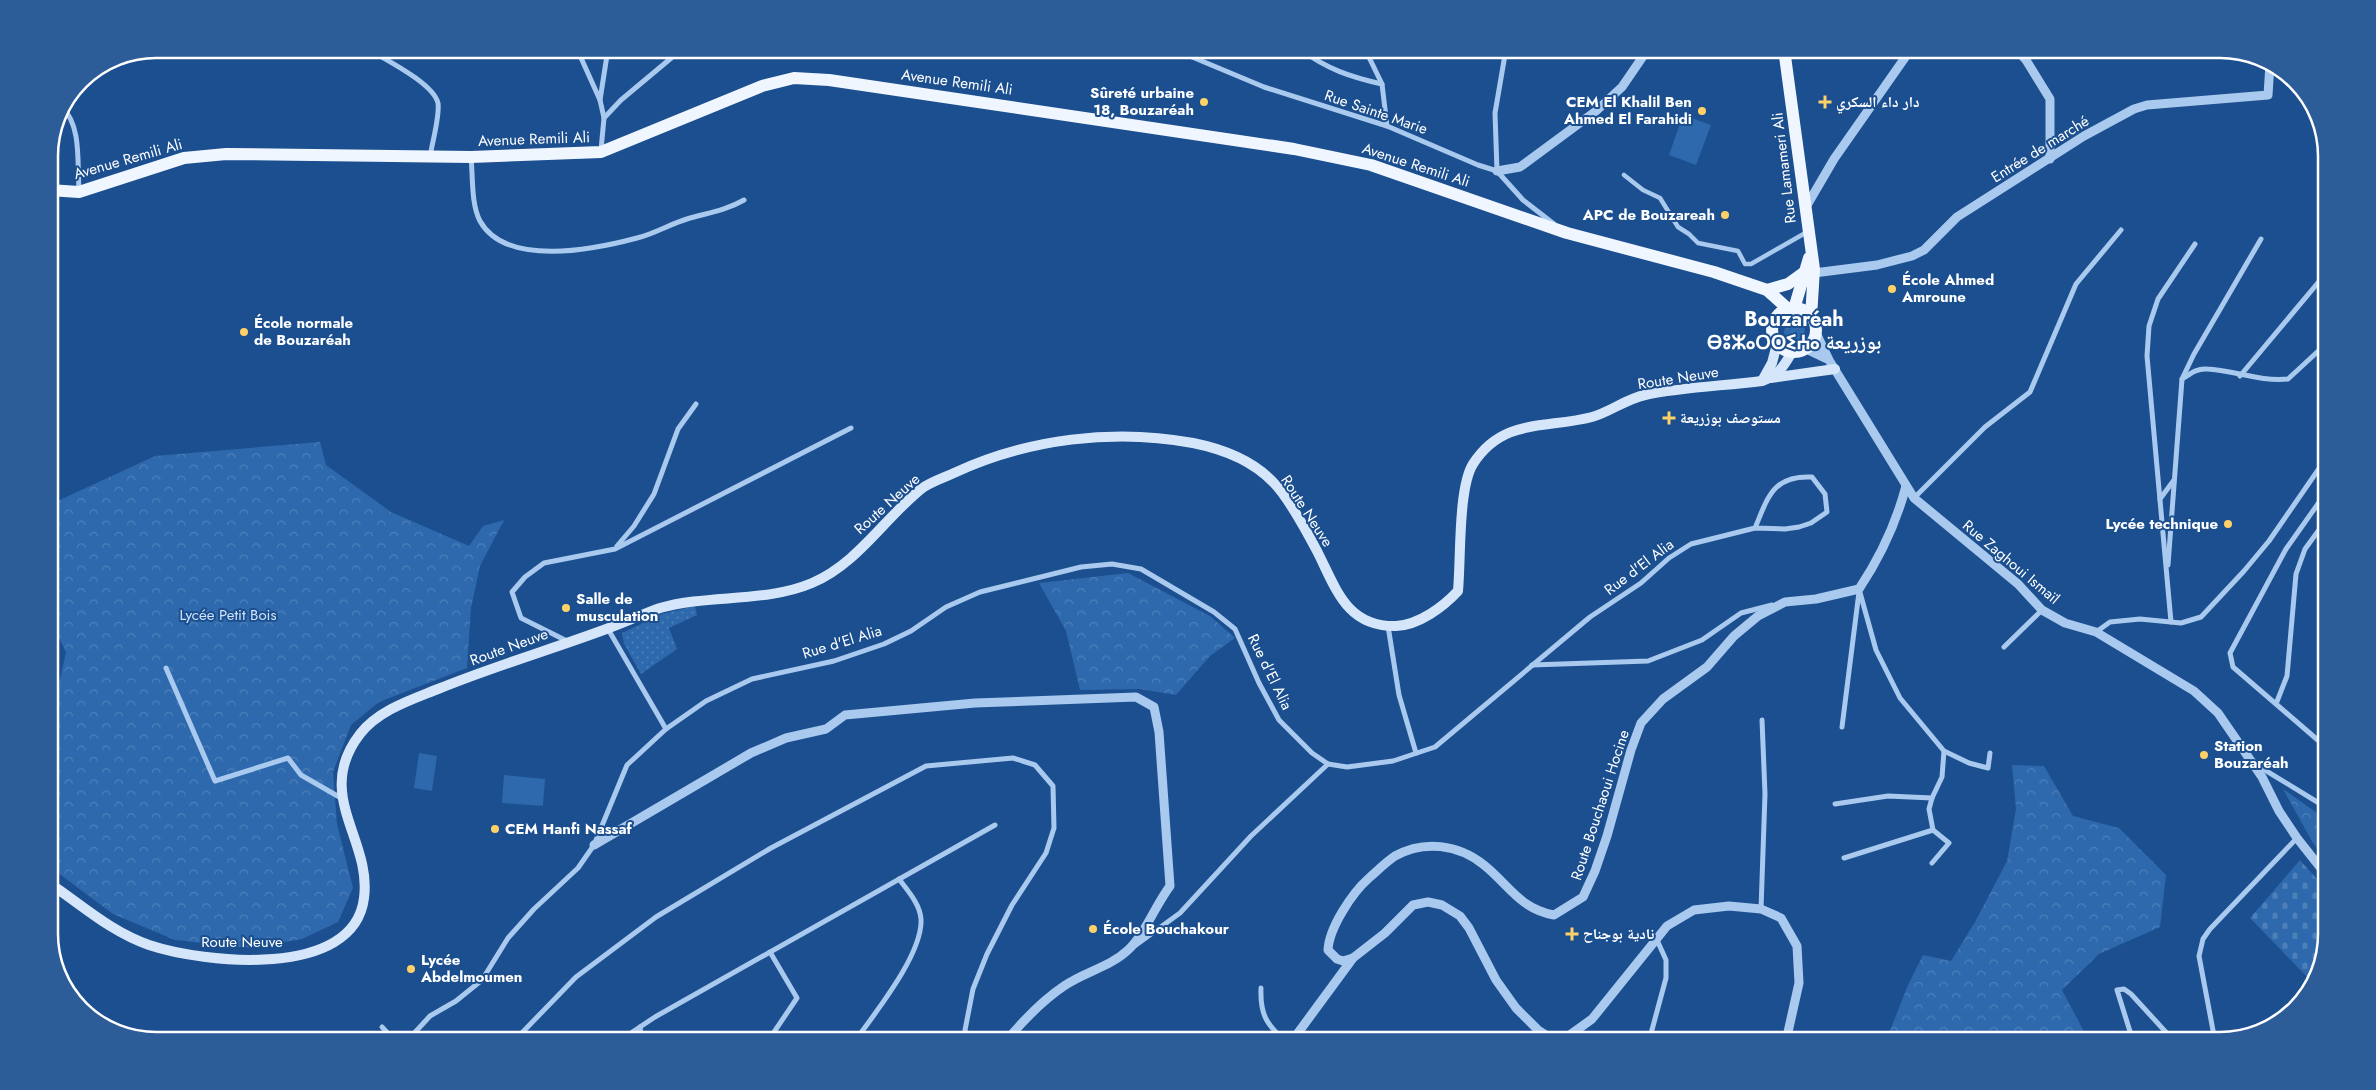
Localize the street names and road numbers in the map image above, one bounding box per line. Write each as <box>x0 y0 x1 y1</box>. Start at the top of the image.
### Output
street label: Avenue Remili Ali <box>900 63 1014 101</box>
street label: Rue Sainte Marie <box>1322 84 1431 140</box>
street label: Entrée de marché <box>1987 110 2094 188</box>
street label: Rue Lamameri Ali <box>1766 111 1802 225</box>
street label: Avenue Remili Ali <box>478 126 590 152</box>
street label: Avenue Remili Ali <box>71 133 185 185</box>
street label: Avenue Remili Ali <box>1359 137 1473 193</box>
street label: Route Neuve <box>1636 361 1720 395</box>
street label: Route Neuve <box>849 468 925 539</box>
street label: Route Neuve <box>1276 471 1339 551</box>
street label: Rue Zaghoui Ismaïl <box>1958 515 2064 609</box>
street label: Rue d'El Alia <box>1600 534 1678 600</box>
street label: Rue d'El Alia <box>800 619 884 665</box>
street label: Route Neuve <box>467 623 551 671</box>
street label: Rue d'El Alia <box>1242 630 1298 714</box>
street label: Route Bouchaoui Hocine <box>1565 727 1635 883</box>
street label: Route Neuve <box>201 931 283 953</box>

